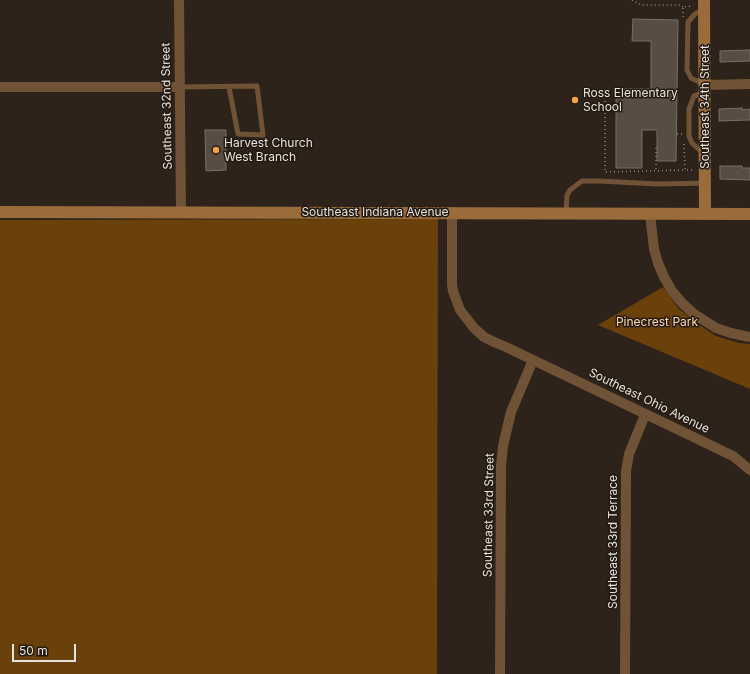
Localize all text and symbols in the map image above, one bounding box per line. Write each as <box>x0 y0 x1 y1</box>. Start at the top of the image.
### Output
street label: Southeast 32nd Street <box>159 42 175 170</box>
street label: Southeast 34th Street <box>698 45 712 169</box>
place label: Ross Elementary School <box>583 86 678 114</box>
marker: Ross Elementary School <box>570 95 580 105</box>
place label: Harvest Church West Branch <box>224 136 313 164</box>
marker: Harvest Church West Branch <box>211 145 221 155</box>
street label: Southeast Indiana Avenue <box>301 205 449 219</box>
park label: Pinecrest Park <box>616 315 698 329</box>
street label: Southeast Ohio Avenue <box>586 366 712 436</box>
street label: Southeast 33rd Street <box>481 453 497 577</box>
street label: Southeast 33rd Terrace <box>606 475 620 609</box>
scale bar <box>14 636 78 662</box>
text: 50 m <box>19 643 48 658</box>

